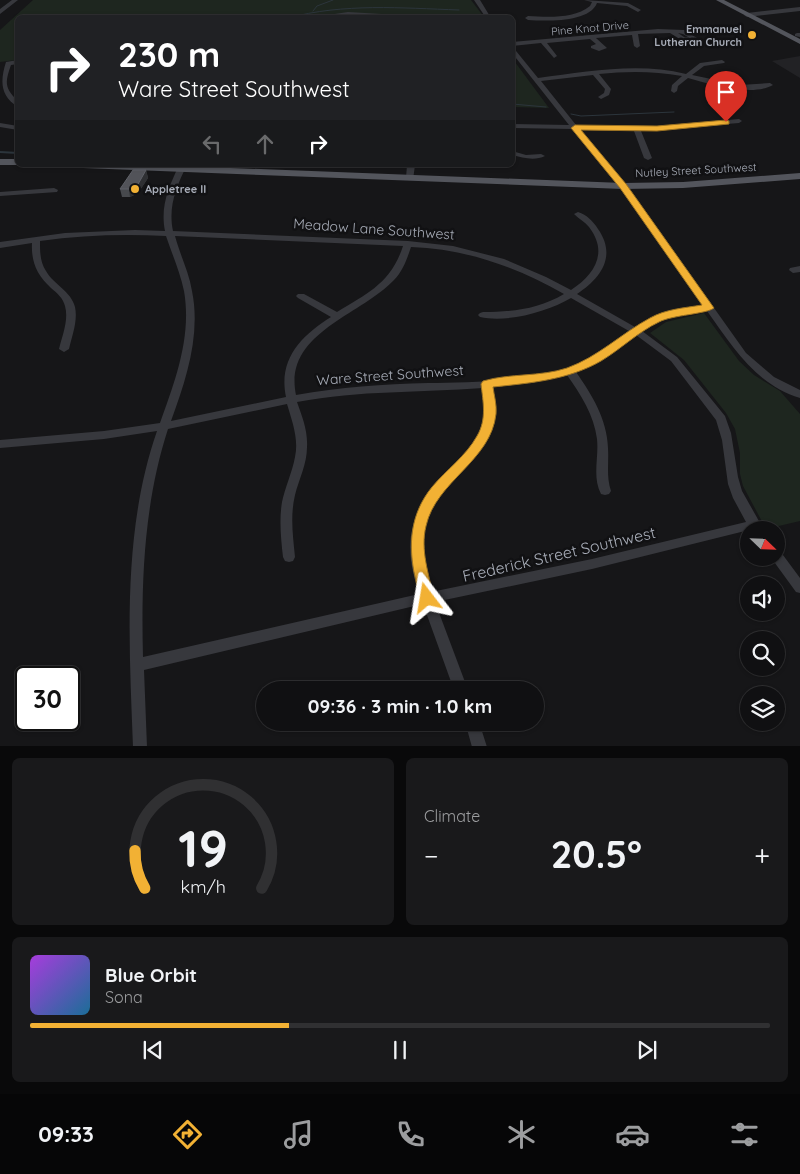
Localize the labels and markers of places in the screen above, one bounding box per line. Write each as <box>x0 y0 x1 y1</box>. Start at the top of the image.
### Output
place label: Emmanuel Lutheran Church <box>654 22 742 49</box>
marker: Emmanuel Lutheran Church <box>746 29 758 41</box>
pin <box>705 71 747 122</box>
place label: Appletree II <box>145 182 206 196</box>
marker: Appletree II <box>129 183 141 195</box>

